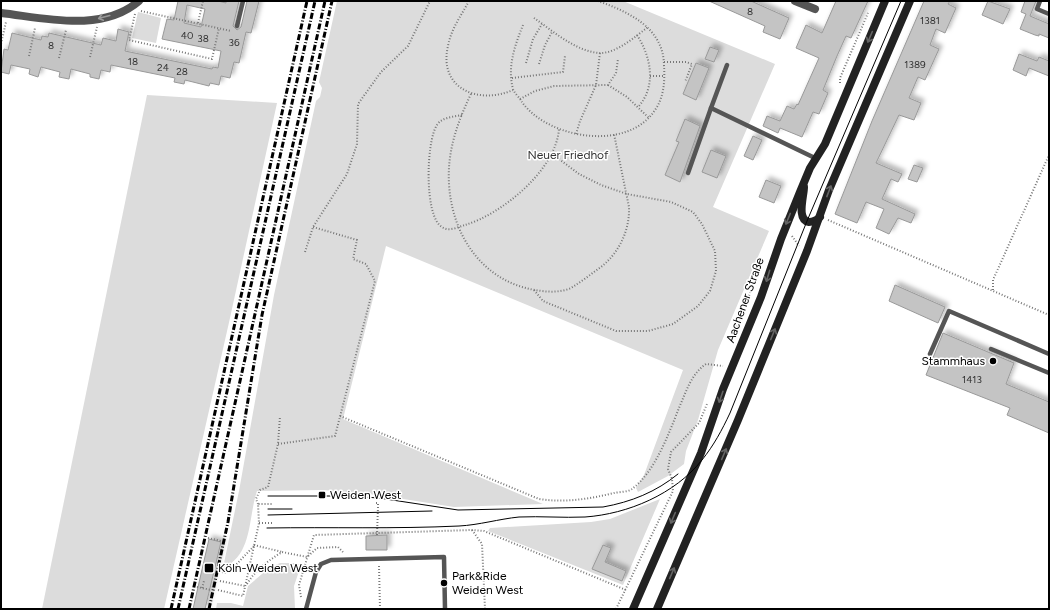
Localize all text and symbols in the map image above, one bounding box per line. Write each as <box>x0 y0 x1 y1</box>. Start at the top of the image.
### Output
house number: 8 <box>747 5 753 18</box>
one-way arrow <box>98 14 111 21</box>
house number: 1381 <box>920 14 940 27</box>
house number: 40 <box>181 29 193 42</box>
one-way arrow <box>865 31 873 43</box>
house number: 38 <box>197 32 209 45</box>
house number: 36 <box>228 36 240 49</box>
house number: 8 <box>48 39 54 52</box>
house number: 18 <box>128 55 138 68</box>
house number: 1389 <box>904 58 926 71</box>
house number: 24 <box>157 61 169 74</box>
house number: 28 <box>176 65 188 78</box>
park label: Neuer Friedhof <box>527 148 609 162</box>
one-way arrow <box>826 185 833 198</box>
one-way arrow <box>784 213 792 225</box>
street label: Aachener Straße <box>723 255 767 344</box>
one-way arrow <box>764 269 771 282</box>
one-way arrow <box>770 328 778 340</box>
place label: Stammhaus <box>921 354 985 368</box>
marker: Stammhaus <box>988 356 998 366</box>
house number: 1413 <box>962 373 982 386</box>
one-way arrow <box>716 390 724 402</box>
one-way arrow <box>720 448 728 460</box>
place label: Weiden West <box>330 488 402 502</box>
marker: Weiden West <box>317 490 327 500</box>
one-way arrow <box>669 511 677 523</box>
place label: Köln-Weiden West <box>218 561 318 575</box>
marker: Köln-Weiden West <box>203 562 215 574</box>
one-way arrow <box>669 568 676 580</box>
place label: Park&Ride Weiden West <box>452 569 524 597</box>
marker: Park&Ride Weiden West <box>439 578 449 588</box>

